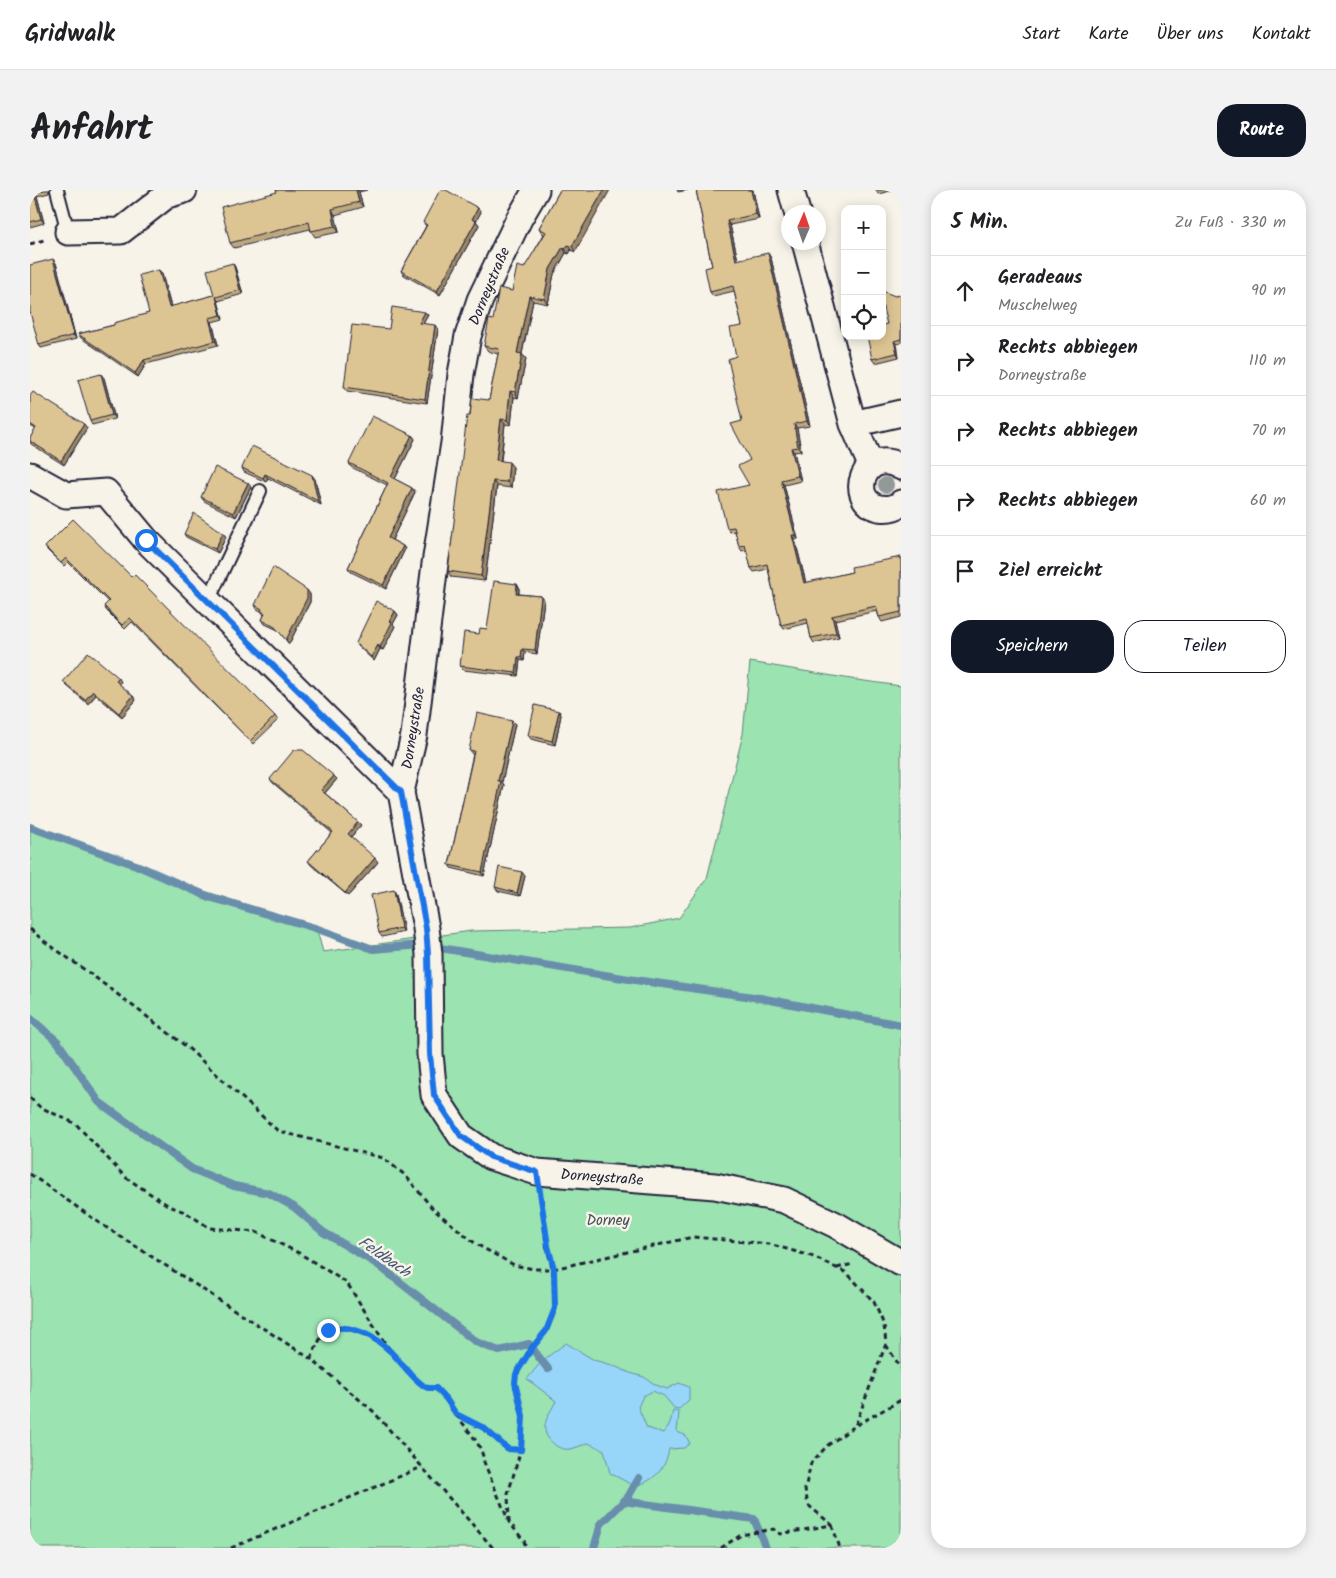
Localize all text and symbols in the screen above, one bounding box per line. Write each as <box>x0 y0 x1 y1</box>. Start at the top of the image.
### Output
text: Gridwalk <box>25 15 115 54</box>
text: Start <box>1022 20 1060 49</box>
text: Karte <box>1088 20 1128 49</box>
text: Über uns <box>1156 20 1224 49</box>
text: Kontakt <box>1252 20 1311 49</box>
text: Anfahrt <box>30 102 153 158</box>
button: Route <box>1217 104 1306 157</box>
north arrow <box>781 205 826 250</box>
map controls <box>841 205 886 340</box>
button: + <box>841 205 886 250</box>
text: 5 Min. <box>951 206 1008 239</box>
text: Zu Fuß · 330 m <box>1174 210 1286 235</box>
street label: Dorneystraße <box>463 243 517 329</box>
button: − <box>841 250 886 295</box>
text: Geradeaus <box>998 263 1083 293</box>
icon: ahead <box>951 277 979 305</box>
text: 90 m <box>1251 278 1286 303</box>
text: Muschelweg <box>998 293 1078 318</box>
button: locate <box>841 295 886 340</box>
text: Rechts abbiegen <box>998 333 1138 363</box>
icon: right <box>951 347 979 375</box>
text: 110 m <box>1249 348 1286 373</box>
text: Dorneystraße <box>998 363 1086 388</box>
text: Rechts abbiegen <box>998 416 1138 446</box>
icon: right <box>951 417 979 445</box>
text: 70 m <box>1251 418 1286 443</box>
text: Rechts abbiegen <box>998 486 1138 516</box>
icon: right <box>951 487 979 515</box>
text: 60 m <box>1250 488 1286 513</box>
route start <box>135 529 158 552</box>
text: Ziel erreicht <box>998 556 1103 586</box>
icon: arrive <box>951 557 979 585</box>
button: Speichern <box>951 620 1114 673</box>
button: Teilen <box>1124 620 1286 673</box>
street label: Dorneystraße <box>396 685 432 771</box>
street label: Dorneystraße <box>560 1163 644 1193</box>
park label: Dorney <box>586 1209 631 1233</box>
water label: Feldbach <box>353 1230 417 1285</box>
route end <box>317 1319 340 1342</box>

